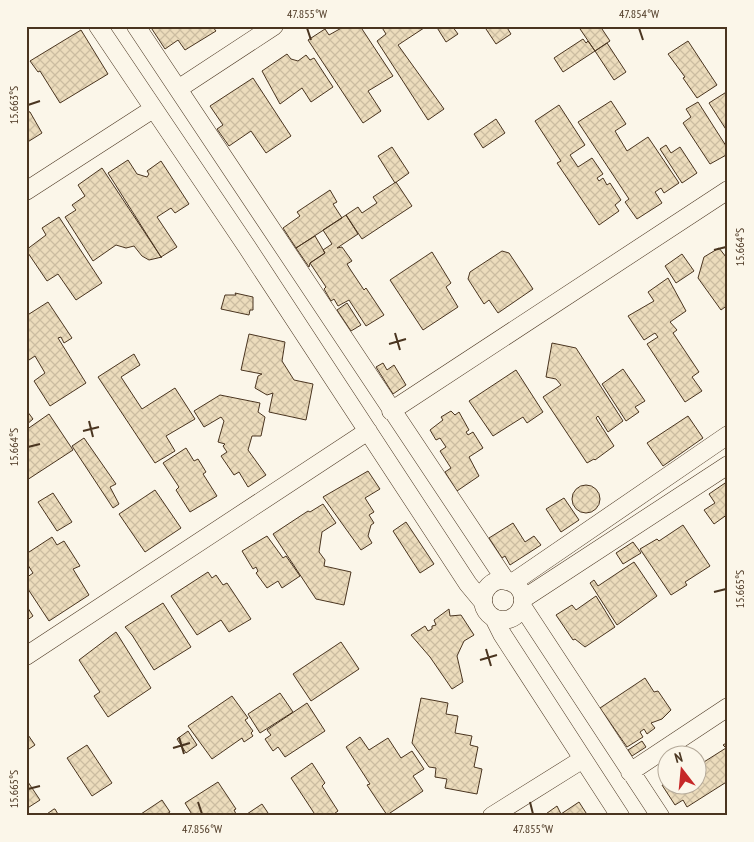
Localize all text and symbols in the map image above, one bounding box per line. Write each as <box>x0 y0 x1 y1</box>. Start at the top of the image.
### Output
text: 47.855°W <box>287 6 327 21</box>
text: 47.854°W <box>619 6 659 21</box>
text: 15.663°S <box>6 86 21 124</box>
text: 15.664°S <box>732 228 747 266</box>
text: 15.664°S <box>6 428 21 466</box>
text: 15.665°S <box>732 570 747 608</box>
north arrow <box>656 744 706 794</box>
text: N <box>672 748 685 767</box>
text: 15.665°S <box>6 770 21 808</box>
text: 47.856°W <box>182 821 222 836</box>
text: 47.855°W <box>513 821 553 836</box>

